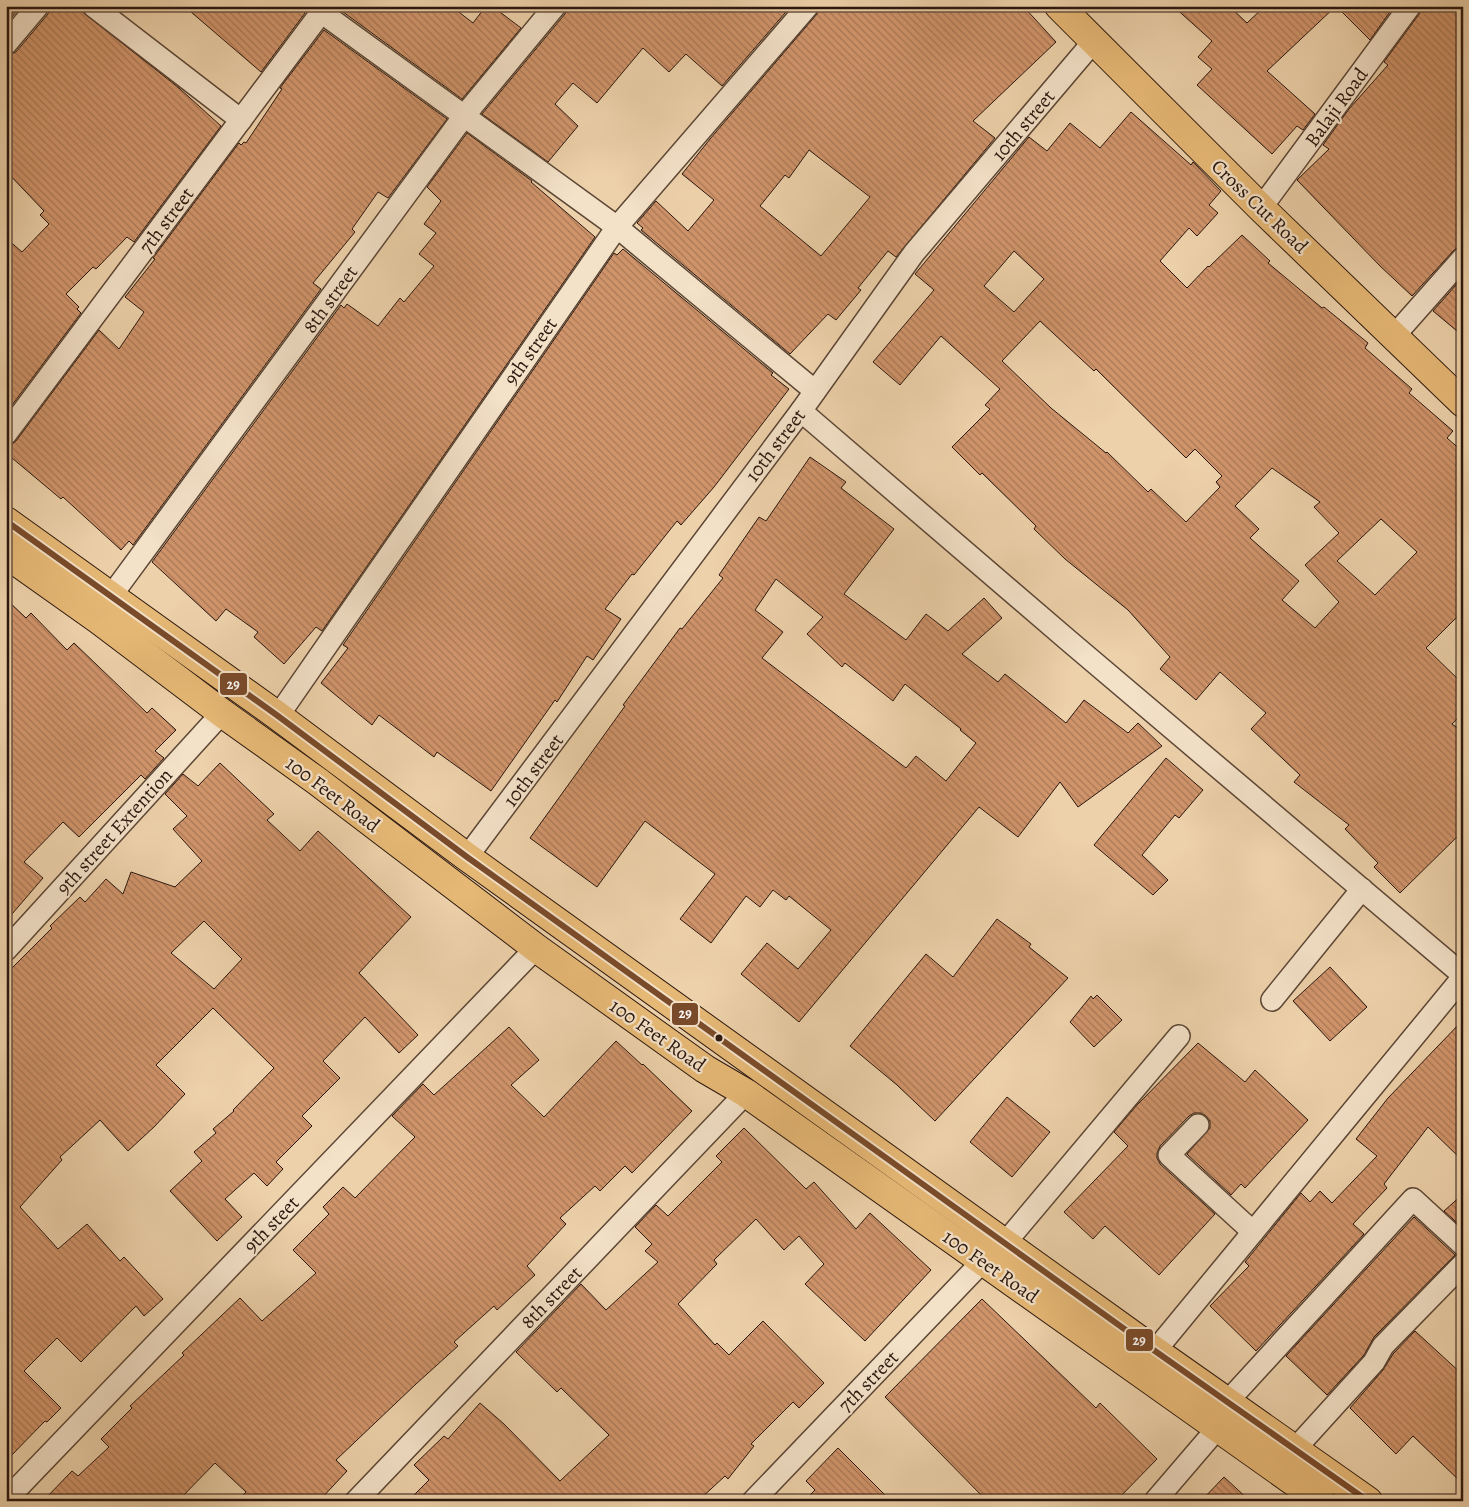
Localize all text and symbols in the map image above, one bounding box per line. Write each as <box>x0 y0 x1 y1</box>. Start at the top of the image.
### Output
street label: Balaji Road <box>1299 62 1374 152</box>
street label: 10th street <box>986 84 1061 167</box>
street label: Cross Cut Road <box>1205 153 1314 260</box>
street label: 7th street <box>133 181 200 259</box>
street label: 8th street <box>297 260 364 339</box>
street label: 9th street <box>497 312 564 391</box>
street label: 10th street <box>739 403 812 488</box>
line badge: 29 <box>219 672 248 696</box>
text: 29 <box>226 675 240 694</box>
street label: 10th street <box>497 728 570 813</box>
street label: 100 Feet Road <box>280 750 386 839</box>
street label: 9th street Extention <box>50 762 179 901</box>
street label: 100 Feet Road <box>604 992 711 1079</box>
line badge: 29 <box>671 1002 699 1026</box>
text: 29 <box>678 1004 692 1023</box>
unlabelled marker <box>714 1033 724 1043</box>
street label: 9th steet <box>238 1190 305 1259</box>
street label: 100 Feet Road <box>937 1223 1044 1310</box>
street label: 8th street <box>515 1260 588 1335</box>
line badge: 29 <box>1125 1328 1154 1352</box>
text: 29 <box>1132 1331 1146 1350</box>
street label: 7th street <box>832 1344 905 1418</box>

